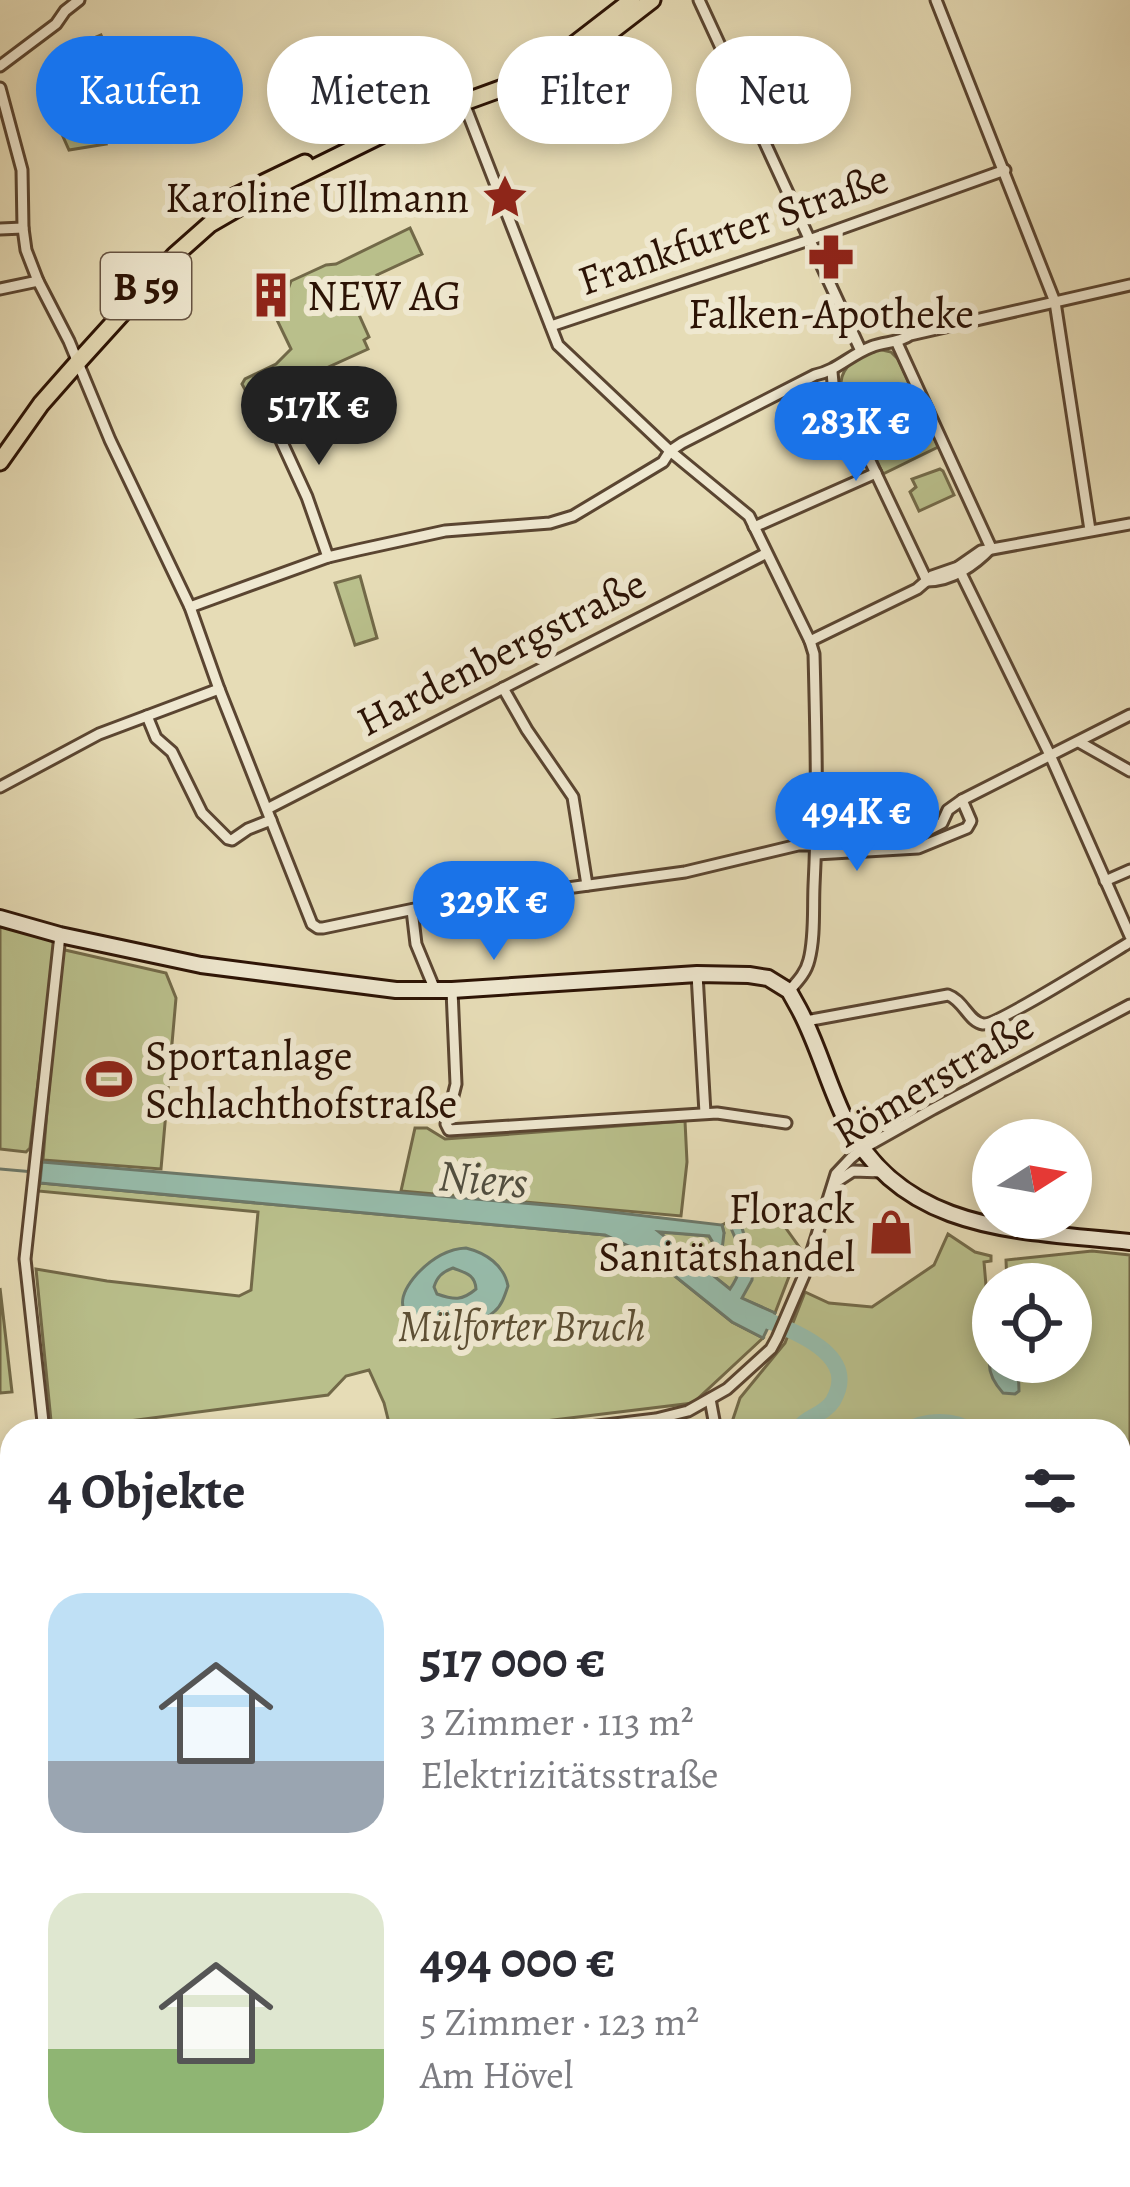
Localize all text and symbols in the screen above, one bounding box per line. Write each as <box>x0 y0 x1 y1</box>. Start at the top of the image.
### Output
chip: Kaufen <box>36 36 243 144</box>
chip: Mieten <box>267 36 473 144</box>
chip: Filter <box>497 36 672 144</box>
chip: Neu <box>696 36 851 144</box>
street label: Frankfurter Straße <box>570 149 896 309</box>
place label: Karoline Ullmann <box>165 169 469 226</box>
place icon: Karoline Ullmann <box>480 172 530 222</box>
pharmacy icon: Falken-Apotheke <box>806 232 856 282</box>
road number: B 59 <box>101 253 191 319</box>
place label: NEW AG <box>307 267 462 324</box>
building icon: NEW AG <box>246 270 296 320</box>
place label: Falken-Apotheke <box>688 285 974 342</box>
pin: 517K € <box>221 366 417 468</box>
text: 517K € <box>268 378 370 431</box>
pin: 283K € <box>758 382 954 484</box>
text: 283K € <box>801 394 911 447</box>
street label: Hardenbergstraße <box>347 555 655 749</box>
pin: 494K € <box>759 772 955 874</box>
text: 494K € <box>802 784 912 837</box>
pin: 329K € <box>396 861 592 963</box>
text: 329K € <box>440 873 548 926</box>
street label: Römerstraße <box>822 997 1044 1161</box>
place label: Sportanlage Schlachthofstraße <box>145 1027 457 1132</box>
sports icon: Sportanlage Schlachthofstraße <box>84 1054 134 1104</box>
north arrow <box>972 1119 1092 1239</box>
map controls <box>972 1119 1092 1383</box>
water label: Niers <box>436 1144 530 1214</box>
place label: Florack Sanitätshandel <box>598 1180 855 1285</box>
shop icon: Florack Sanitätshandel <box>866 1207 916 1257</box>
button: locate <box>972 1263 1092 1383</box>
park label: Mülforter Bruch <box>398 1297 646 1354</box>
text: 4 Objekte <box>48 1456 246 1526</box>
icon: filters <box>1017 1458 1083 1524</box>
text: 517 000 € <box>420 1625 606 1695</box>
icon: home <box>144 1641 288 1785</box>
text: 3 Zimmer · 113 m² <box>420 1695 693 1748</box>
text: Elektrizitätsstraße <box>420 1748 719 1801</box>
text: 494 000 € <box>420 1925 616 1995</box>
icon: home <box>144 1941 288 2085</box>
text: 5 Zimmer · 123 m² <box>420 1995 699 2048</box>
text: Am Hövel <box>420 2048 573 2101</box>

